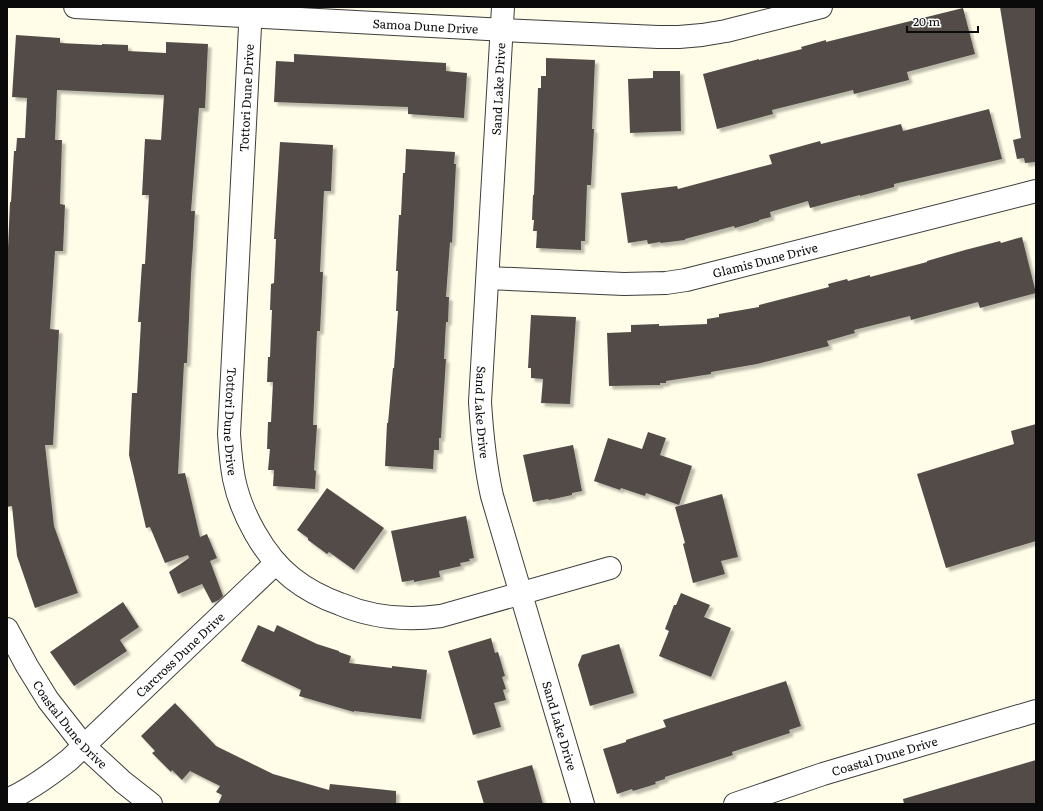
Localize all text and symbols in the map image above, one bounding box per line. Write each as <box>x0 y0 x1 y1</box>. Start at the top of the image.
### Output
scale bar <box>907 8 978 34</box>
text: 20 m <box>913 12 940 30</box>
street label: Samoa Dune Drive <box>372 14 479 38</box>
street label: Sand Lake Drive <box>487 42 509 136</box>
street label: Tottori Dune Drive <box>234 43 258 153</box>
street label: Glamis Dune Drive <box>711 238 820 282</box>
street label: Sand Lake Drive <box>471 366 494 460</box>
street label: Tottori Dune Drive <box>220 367 242 477</box>
street label: Carcross Dune Drive <box>131 608 228 701</box>
street label: Coastal Dune Drive <box>29 677 112 773</box>
street label: Sand Lake Drive <box>538 679 582 773</box>
street label: Coastal Dune Drive <box>829 732 940 780</box>

